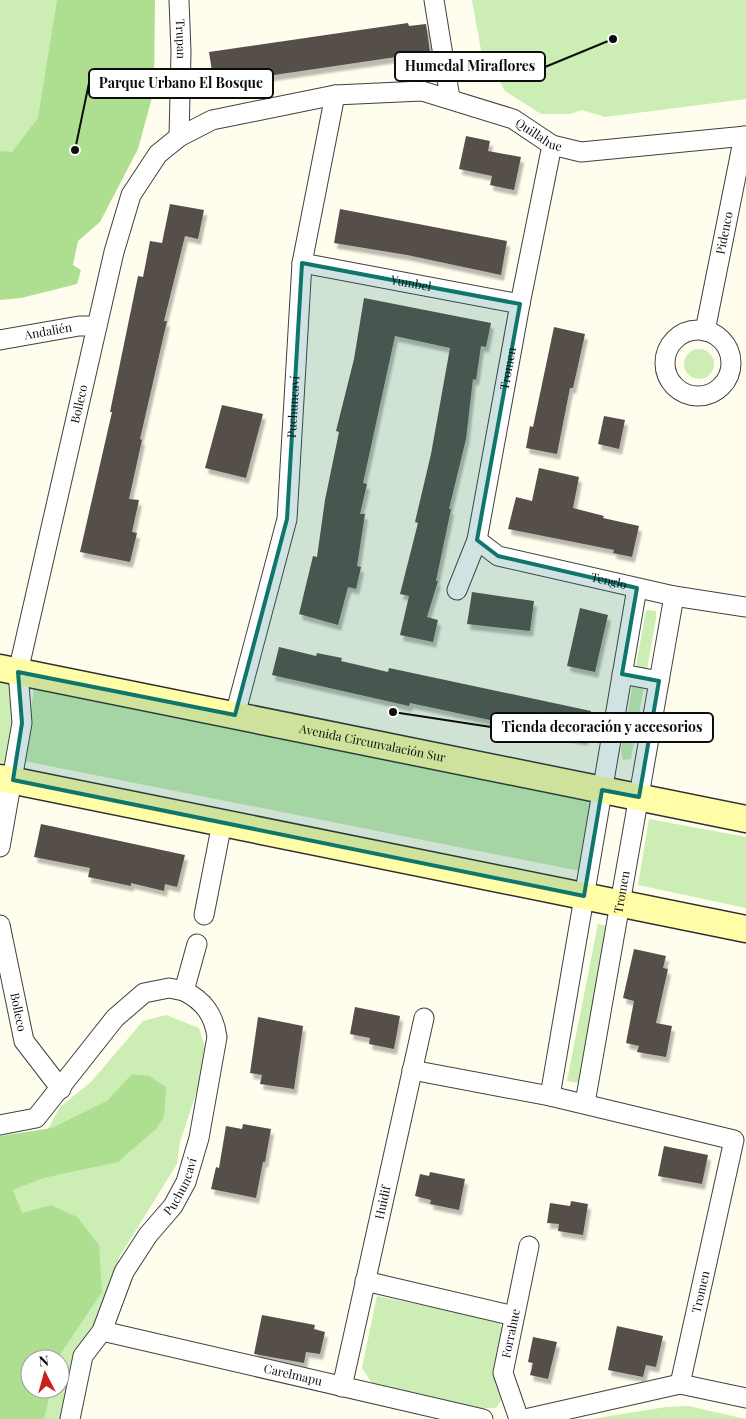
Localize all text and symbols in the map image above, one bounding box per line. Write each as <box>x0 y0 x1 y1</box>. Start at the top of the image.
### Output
street label: Trupan <box>173 19 190 59</box>
callout: Humedal Miraflores <box>395 52 545 81</box>
text: Humedal Miraflores <box>405 56 535 75</box>
callout: Parque Urbano El Bosque <box>89 69 273 98</box>
text: Parque Urbano El Bosque <box>99 73 263 92</box>
street label: Quillahue <box>513 114 564 154</box>
street label: Pidenco <box>712 210 736 256</box>
street label: Yumbel <box>389 271 433 294</box>
street label: Andalién <box>22 318 73 343</box>
street label: Tromen <box>496 346 519 391</box>
street label: Puchuncaví <box>283 375 302 438</box>
street label: Bolleco <box>66 382 91 425</box>
street label: Tenglo <box>590 568 629 592</box>
callout: Tienda decoración y accesorios <box>491 713 713 742</box>
text: Tienda decoración y accesorios <box>502 717 702 736</box>
street label: Avenida Circunvalación Sur <box>297 720 448 765</box>
street label: Tromen <box>609 869 633 915</box>
street label: Bolleco <box>7 991 31 1033</box>
street label: Puchuncaví <box>160 1155 200 1218</box>
street label: Huidif <box>371 1183 394 1221</box>
street label: Tromen <box>687 1269 713 1315</box>
street label: Forrahue <box>497 1307 523 1359</box>
north arrow <box>20 1349 70 1399</box>
text: N <box>38 1351 50 1371</box>
street label: Carelmapu <box>262 1360 324 1389</box>

